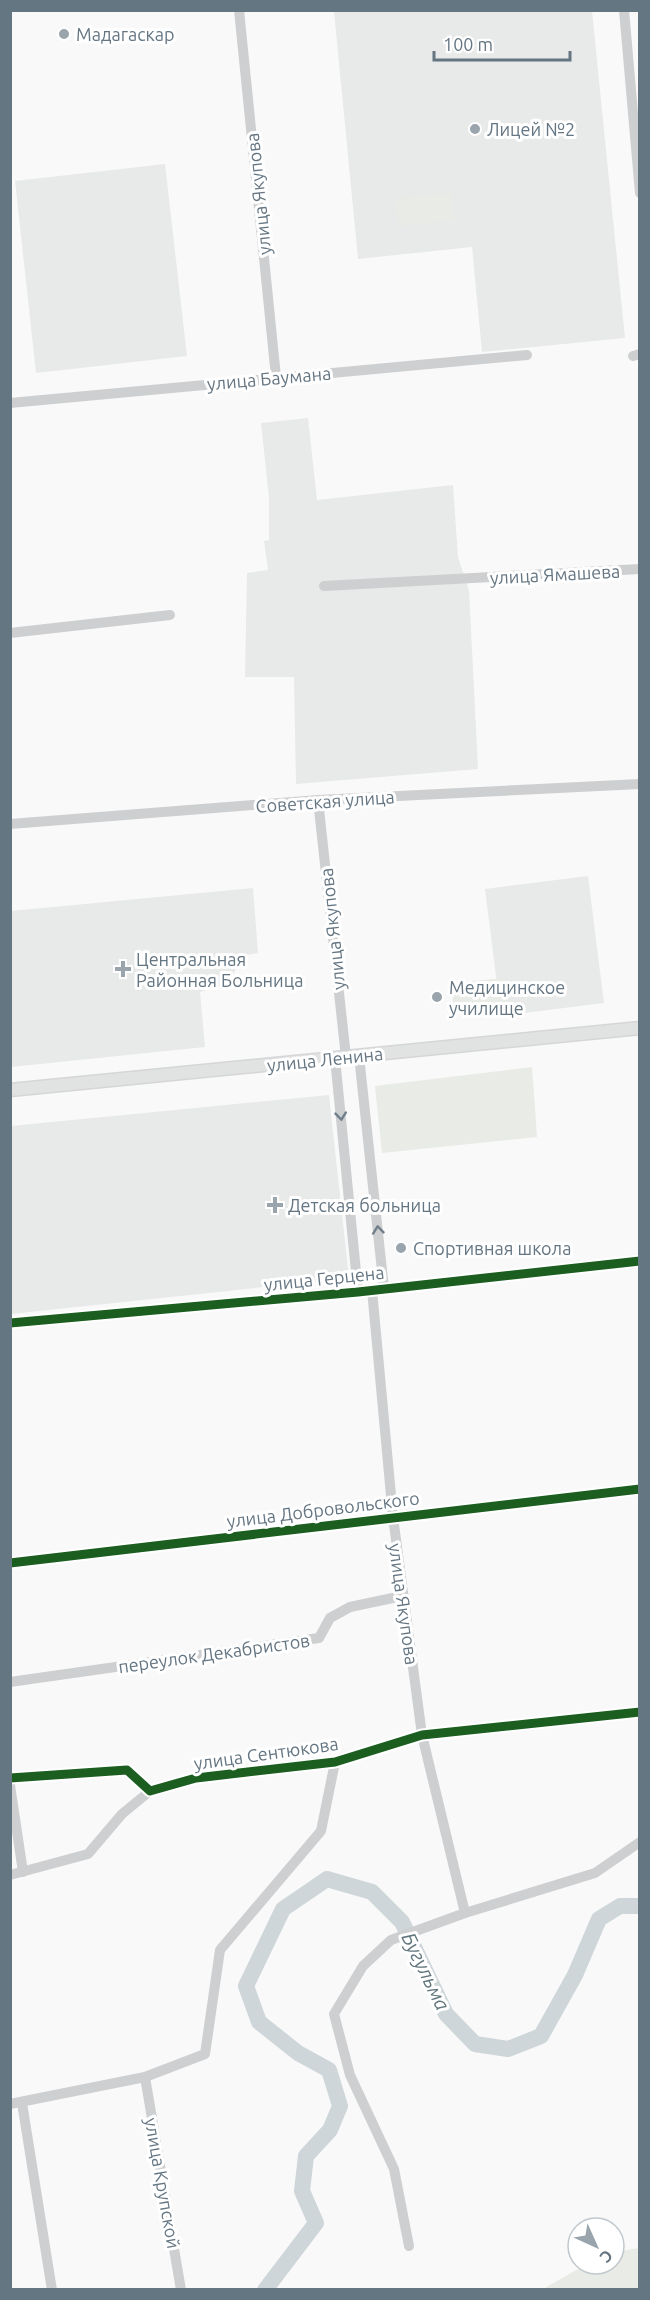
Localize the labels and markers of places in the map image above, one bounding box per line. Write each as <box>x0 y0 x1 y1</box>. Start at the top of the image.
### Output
place label: Мадагаскар <box>76 24 175 44</box>
marker: Мадагаскар <box>57 27 71 41</box>
place label: Лицей №2 <box>487 119 575 139</box>
marker: Лицей №2 <box>468 122 482 136</box>
place label: Центральная Районная Больница <box>136 949 303 990</box>
marker: Центральная Районная Больница <box>114 960 132 978</box>
place label: Медицинское училище <box>449 977 565 1018</box>
marker: Медицинское училище <box>430 990 444 1004</box>
place label: Детская больница <box>288 1195 441 1215</box>
marker: Детская больница <box>266 1196 284 1214</box>
place label: Спортивная школа <box>413 1238 571 1258</box>
marker: Спортивная школа <box>394 1241 408 1255</box>

